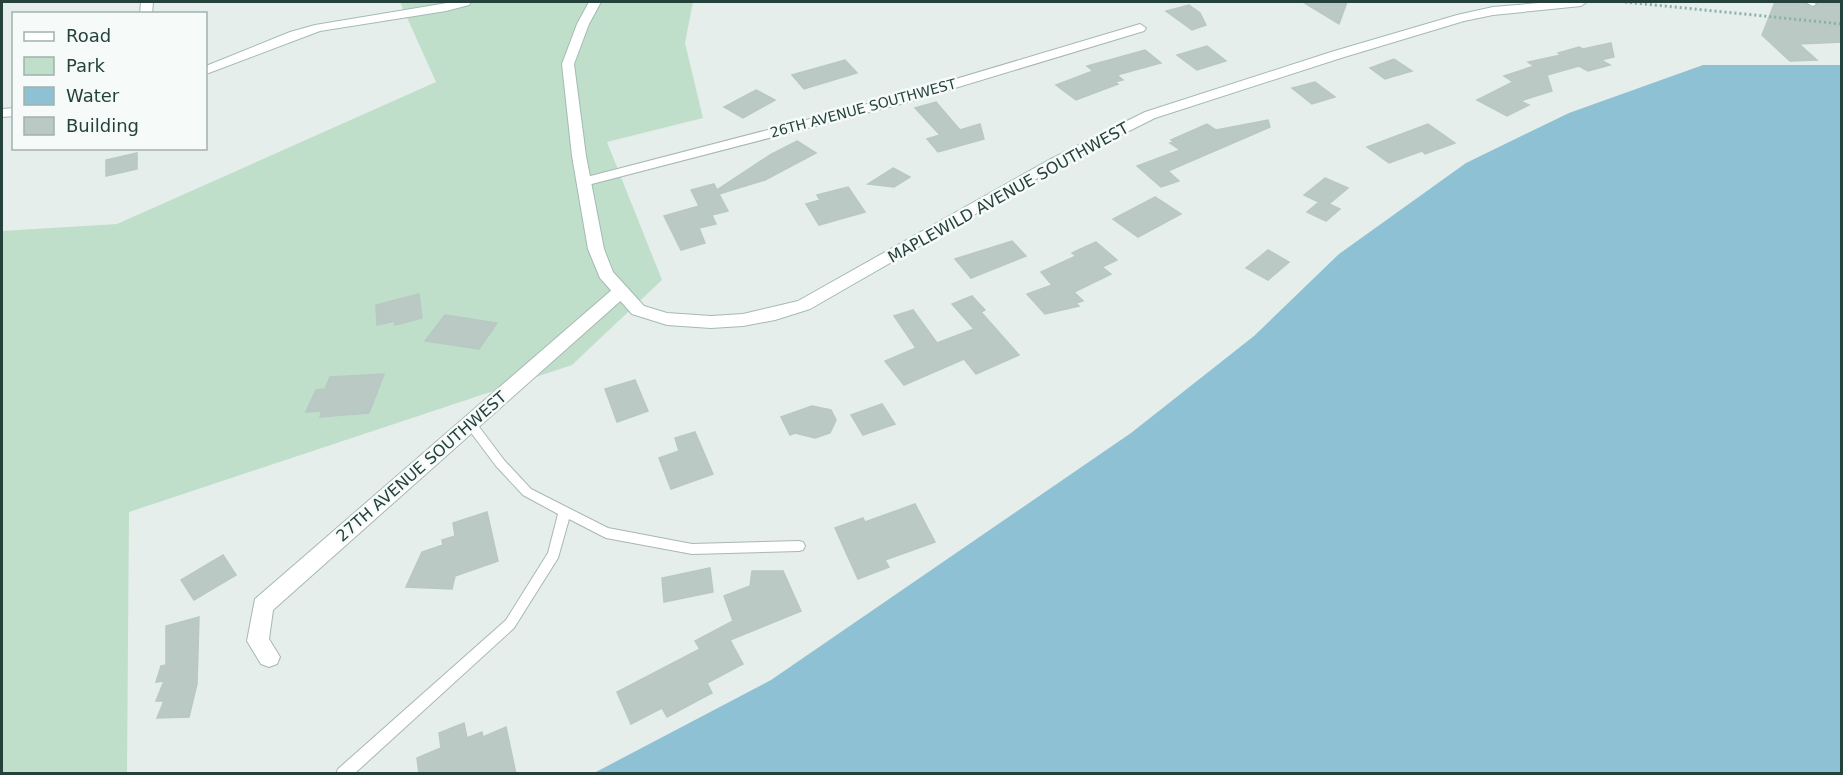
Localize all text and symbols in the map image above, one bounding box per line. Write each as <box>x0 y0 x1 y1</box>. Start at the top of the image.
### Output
legend <box>12 12 207 150</box>
text: Road <box>66 25 111 46</box>
text: Park <box>66 55 105 76</box>
street label: 26TH AVENUE SOUTHWEST <box>768 75 958 141</box>
text: Water <box>66 85 120 106</box>
text: Building <box>66 115 139 136</box>
street label: MAPLEWILD AVENUE SOUTHWEST <box>885 118 1132 267</box>
street label: 27TH AVENUE SOUTHWEST <box>332 387 510 545</box>

